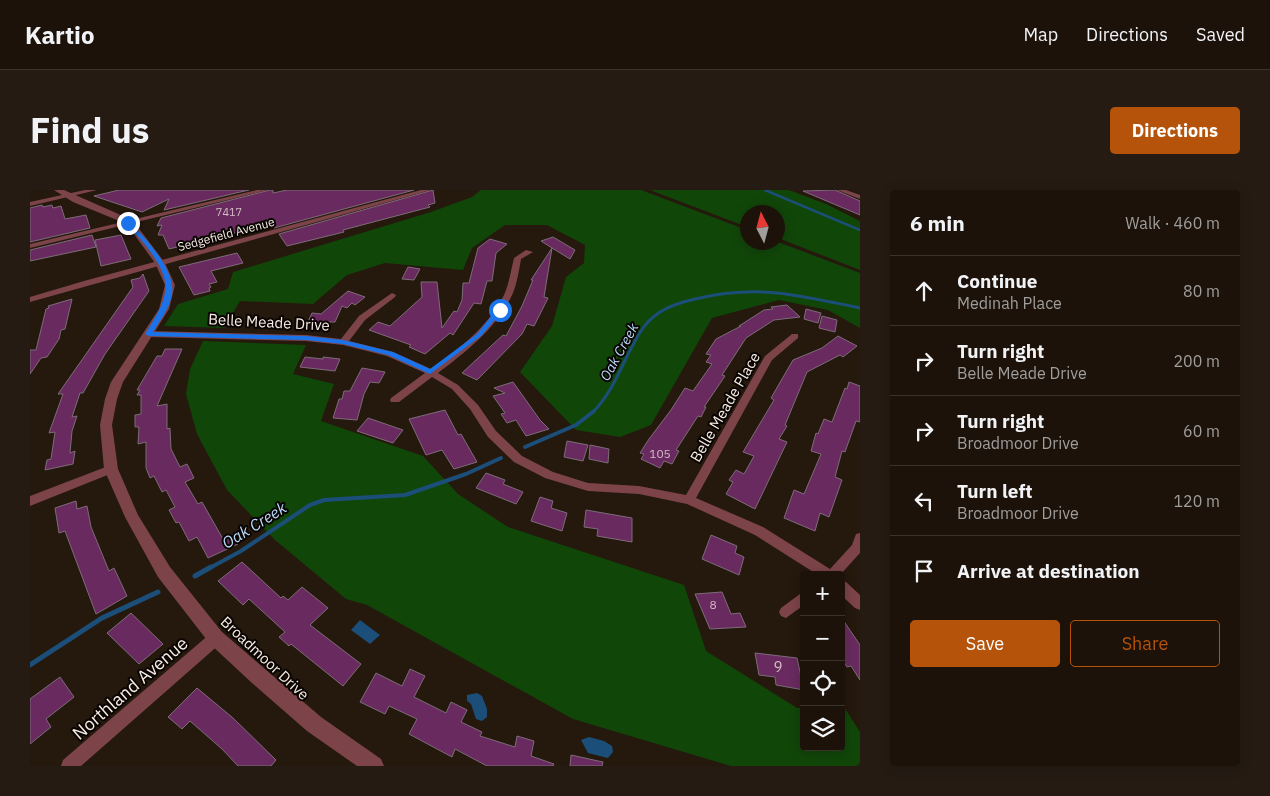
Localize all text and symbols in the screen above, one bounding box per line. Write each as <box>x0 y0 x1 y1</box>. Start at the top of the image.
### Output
text: Kartio <box>25 19 95 51</box>
text: Map <box>1023 23 1058 46</box>
text: Directions <box>1086 23 1168 46</box>
text: Saved <box>1196 23 1245 46</box>
text: Find us <box>30 107 149 153</box>
button: Directions <box>1110 107 1240 154</box>
house number: 7417 <box>216 205 242 219</box>
north arrow <box>740 205 785 250</box>
text: 6 min <box>910 209 965 237</box>
route end <box>117 212 140 235</box>
text: Walk · 460 m <box>1125 213 1220 233</box>
street label: Sedgefield Avenue <box>176 214 277 254</box>
text: Continue <box>957 269 1037 293</box>
icon: ahead <box>910 277 938 305</box>
text: 80 m <box>1183 281 1220 301</box>
text: Medinah Place <box>957 293 1062 313</box>
route start <box>489 299 512 322</box>
street label: Belle Meade Drive <box>208 309 330 335</box>
water label: Oak Creek <box>596 319 643 384</box>
text: Turn right <box>957 339 1044 363</box>
icon: right <box>910 347 938 375</box>
street label: Belle Meade Place <box>686 349 764 465</box>
text: 200 m <box>1173 351 1220 371</box>
text: Belle Meade Drive <box>957 363 1087 383</box>
text: Turn right <box>957 409 1044 433</box>
icon: right <box>910 417 938 445</box>
text: 60 m <box>1183 421 1220 441</box>
text: Broadmoor Drive <box>957 433 1079 453</box>
house number: 105 <box>649 446 671 461</box>
text: Turn left <box>957 479 1033 503</box>
icon: left <box>910 487 938 515</box>
text: 120 m <box>1173 491 1220 511</box>
water label: Oak Creek <box>218 497 291 553</box>
text: Broadmoor Drive <box>957 503 1079 523</box>
icon: arrive <box>910 557 938 585</box>
text: Arrive at destination <box>957 559 1140 583</box>
map controls <box>800 571 845 751</box>
button: + <box>800 571 845 616</box>
house number: 8 <box>709 597 717 612</box>
street label: Broadmoor Drive <box>217 612 313 704</box>
button: − <box>800 616 845 661</box>
button: Save <box>910 620 1060 667</box>
button: Share <box>1070 620 1220 667</box>
street label: Northland Avenue <box>68 632 193 744</box>
house number: 9 <box>773 657 783 676</box>
button: locate <box>800 661 845 706</box>
button: layers <box>800 706 845 751</box>

